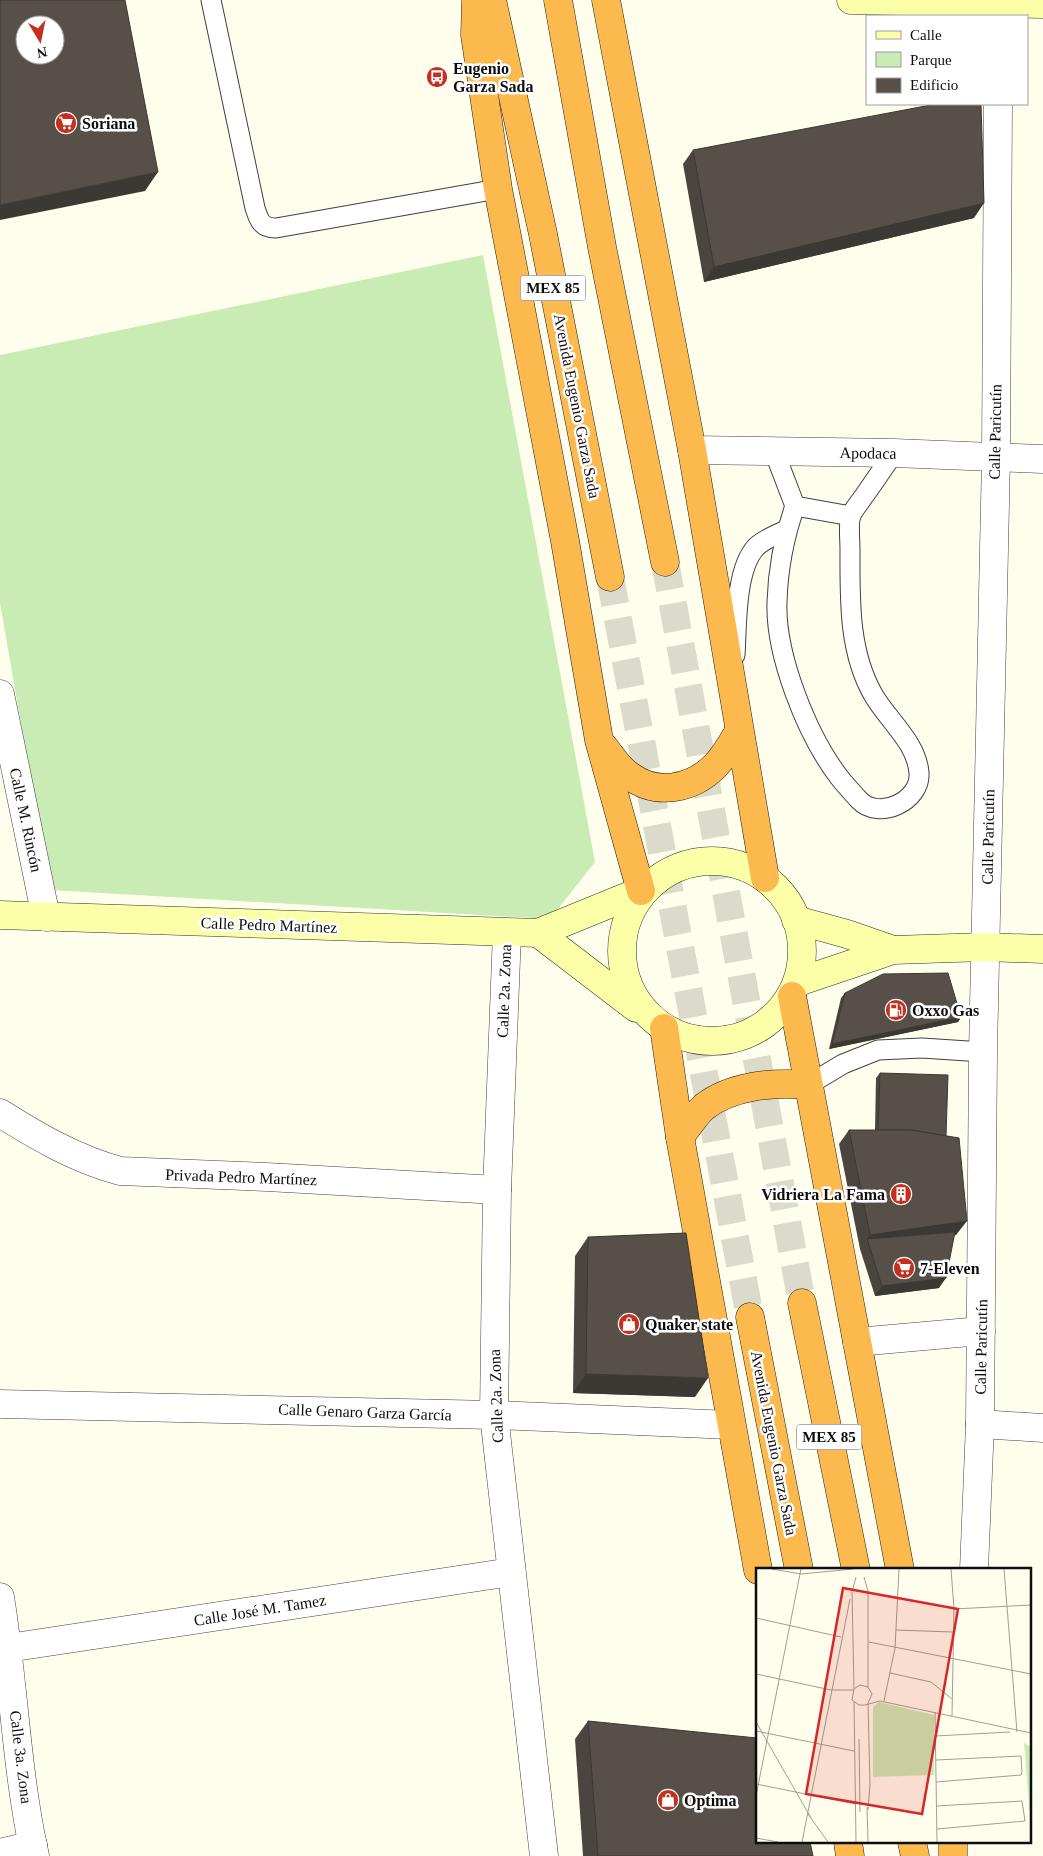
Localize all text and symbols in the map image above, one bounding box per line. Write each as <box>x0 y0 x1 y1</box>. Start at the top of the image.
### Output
north arrow <box>15 15 65 65</box>
legend <box>866 15 1028 105</box>
text: Calle <box>910 27 942 43</box>
text: N <box>36 44 48 61</box>
text: Parque <box>910 52 952 68</box>
place label: Eugenio Garza Sada <box>453 60 533 95</box>
bus stop icon: Eugenio Garza Sada <box>425 65 449 89</box>
text: Edificio <box>910 77 958 93</box>
supermarket icon: Soriana <box>54 111 78 135</box>
place label: Soriana <box>82 115 135 132</box>
road number: MEX 85 <box>520 276 586 300</box>
street label: Avenida Eugenio Garza Sada <box>550 312 603 500</box>
street label: Calle Paricutín <box>986 384 1004 480</box>
street label: Apodaca <box>839 444 897 463</box>
street label: Calle M. Rincón <box>7 766 45 874</box>
street label: Calle Paricutín <box>979 789 997 885</box>
street label: Calle Pedro Martínez <box>200 914 338 936</box>
street label: Calle 2a. Zona <box>494 944 514 1038</box>
fuel station icon: Oxxo Gas <box>884 998 908 1022</box>
place label: Oxxo Gas <box>912 1002 979 1019</box>
street label: Privada Pedro Martínez <box>165 1166 317 1188</box>
building icon: Vidriera La Fama <box>889 1182 913 1206</box>
place label: Vidriera La Fama <box>761 1186 885 1203</box>
supermarket icon: 7-Eleven <box>892 1256 916 1280</box>
place label: 7-Eleven <box>920 1260 980 1277</box>
street label: Calle Paricutín <box>972 1299 990 1395</box>
shop icon: Quaker state <box>617 1312 641 1336</box>
place label: Quaker state <box>645 1316 733 1333</box>
street label: Calle 2a. Zona <box>486 1349 506 1443</box>
street label: Avenida Eugenio Garza Sada <box>747 1349 800 1537</box>
street label: Calle Genaro Garza García <box>278 1400 452 1424</box>
road number: MEX 85 <box>796 1424 862 1450</box>
inset map <box>756 1568 1030 1844</box>
street label: Calle José M. Tamez <box>193 1591 327 1629</box>
street label: Calle 3a. Zona <box>7 1709 35 1805</box>
shop icon: Optima <box>656 1788 680 1812</box>
place label: Optima <box>684 1792 736 1810</box>

